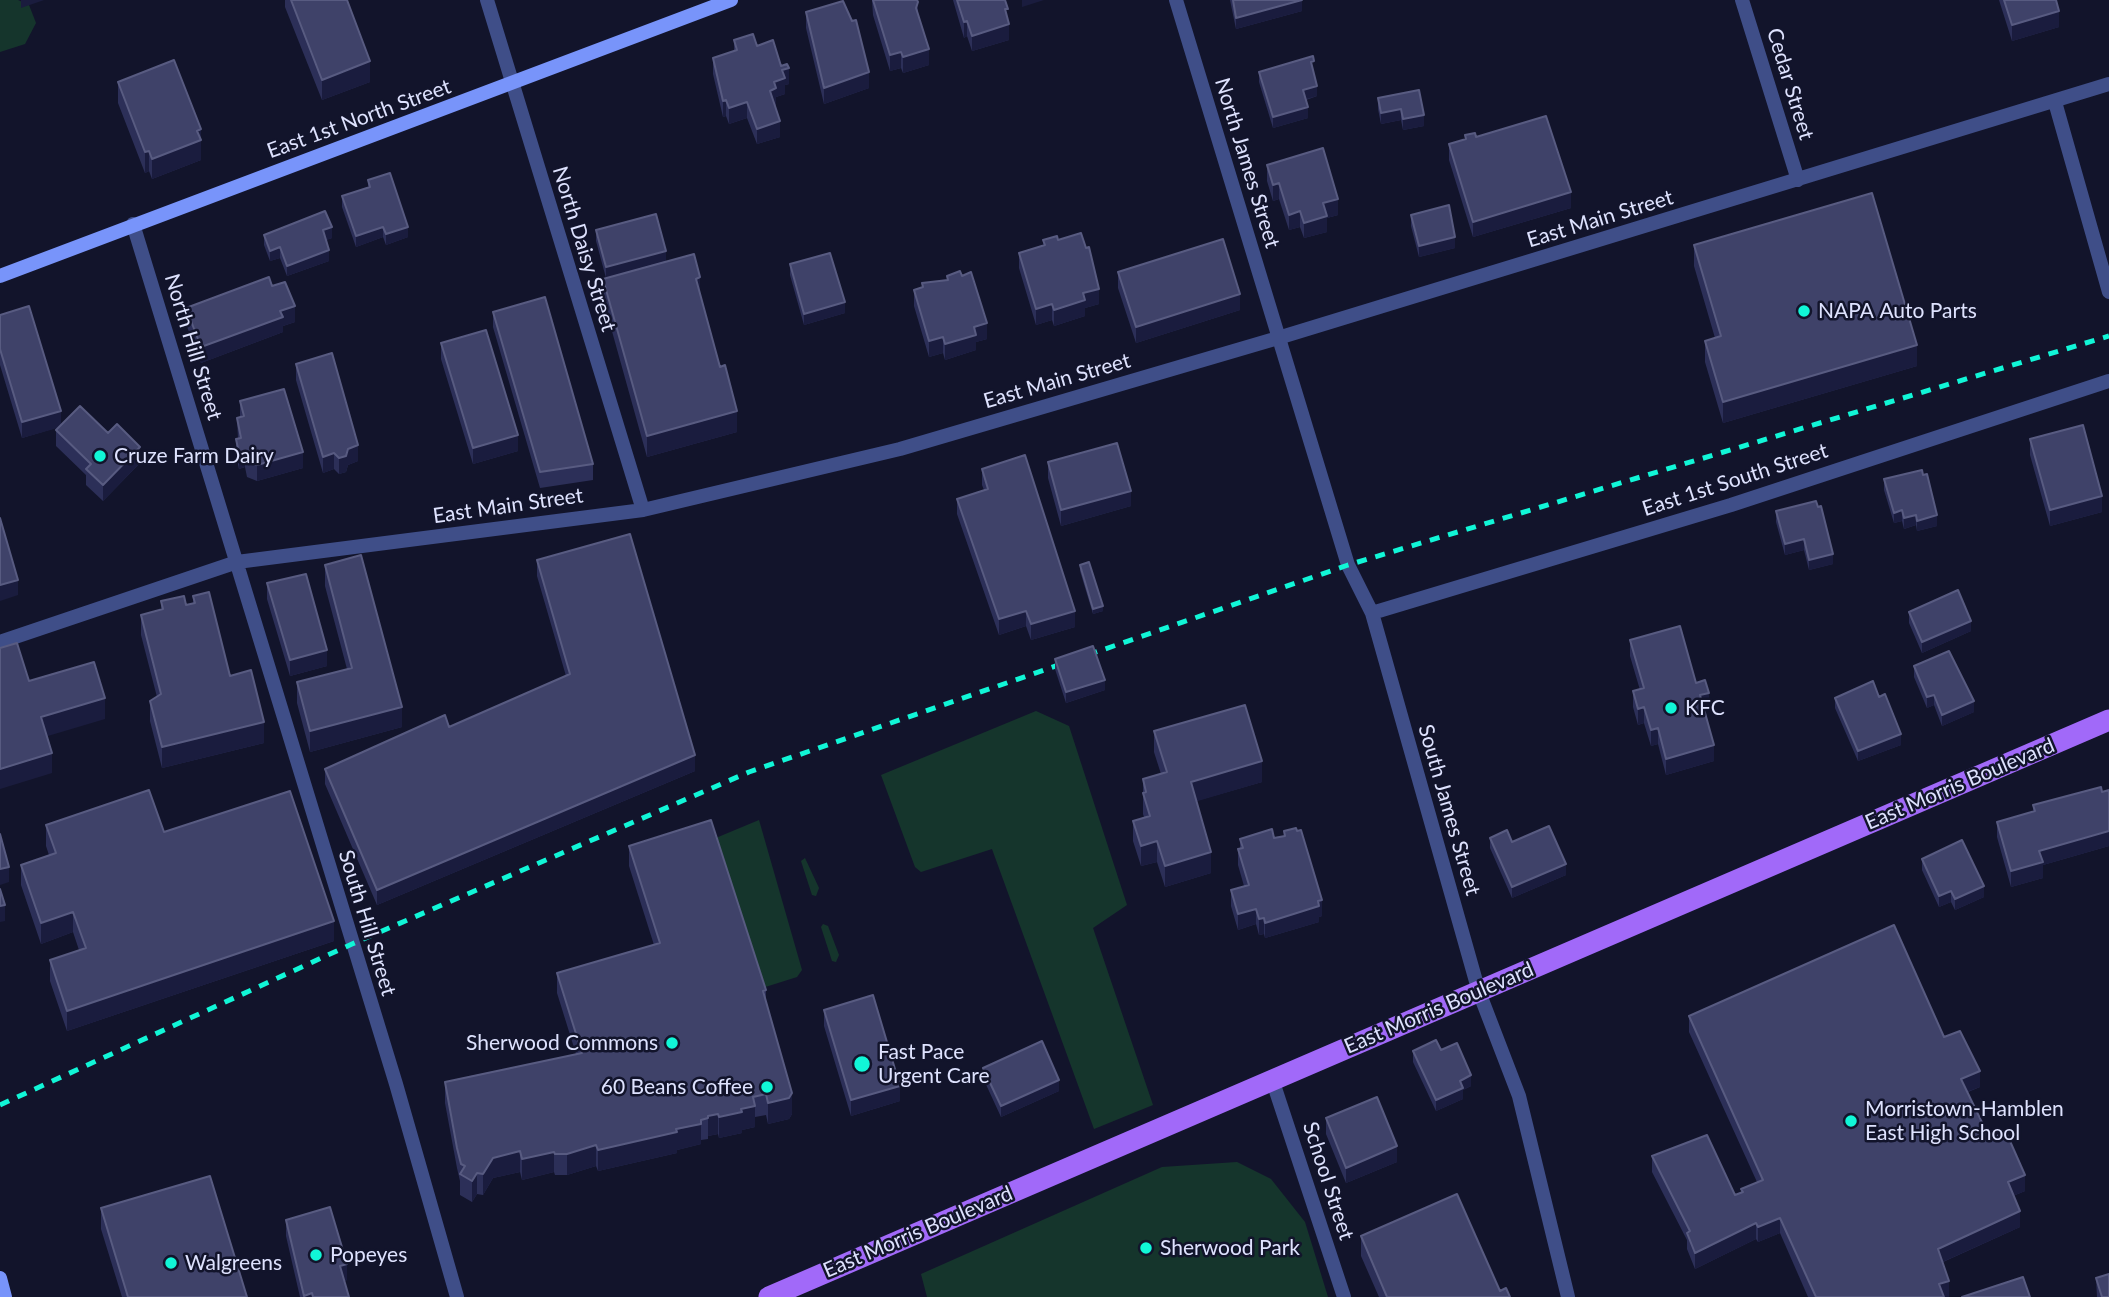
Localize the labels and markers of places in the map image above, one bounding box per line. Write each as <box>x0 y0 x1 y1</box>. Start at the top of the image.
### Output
place label: NAPA Auto Parts <box>1818 298 1977 324</box>
marker: NAPA Auto Parts <box>1796 303 1812 319</box>
place label: Cruze Farm Dairy <box>114 443 274 469</box>
marker: Cruze Farm Dairy <box>92 448 108 464</box>
place label: KFC <box>1685 695 1725 721</box>
marker: KFC <box>1663 700 1679 716</box>
place label: Sherwood Commons <box>466 1030 658 1056</box>
marker: Sherwood Commons <box>664 1035 680 1051</box>
place label: Fast Pace Urgent Care <box>878 1039 990 1089</box>
marker: Fast Pace Urgent Care <box>852 1054 872 1074</box>
place label: 60 Beans Coffee <box>601 1074 753 1100</box>
marker: 60 Beans Coffee <box>759 1079 775 1095</box>
place label: Morristown-Hamblen East High School <box>1865 1096 2064 1146</box>
marker: Morristown-Hamblen East High School <box>1843 1113 1859 1129</box>
place label: Sherwood Park <box>1160 1235 1300 1261</box>
marker: Sherwood Park <box>1138 1240 1154 1256</box>
place label: Popeyes <box>330 1242 407 1268</box>
marker: Popeyes <box>308 1247 324 1263</box>
place label: Walgreens <box>185 1250 282 1276</box>
marker: Walgreens <box>163 1255 179 1271</box>

